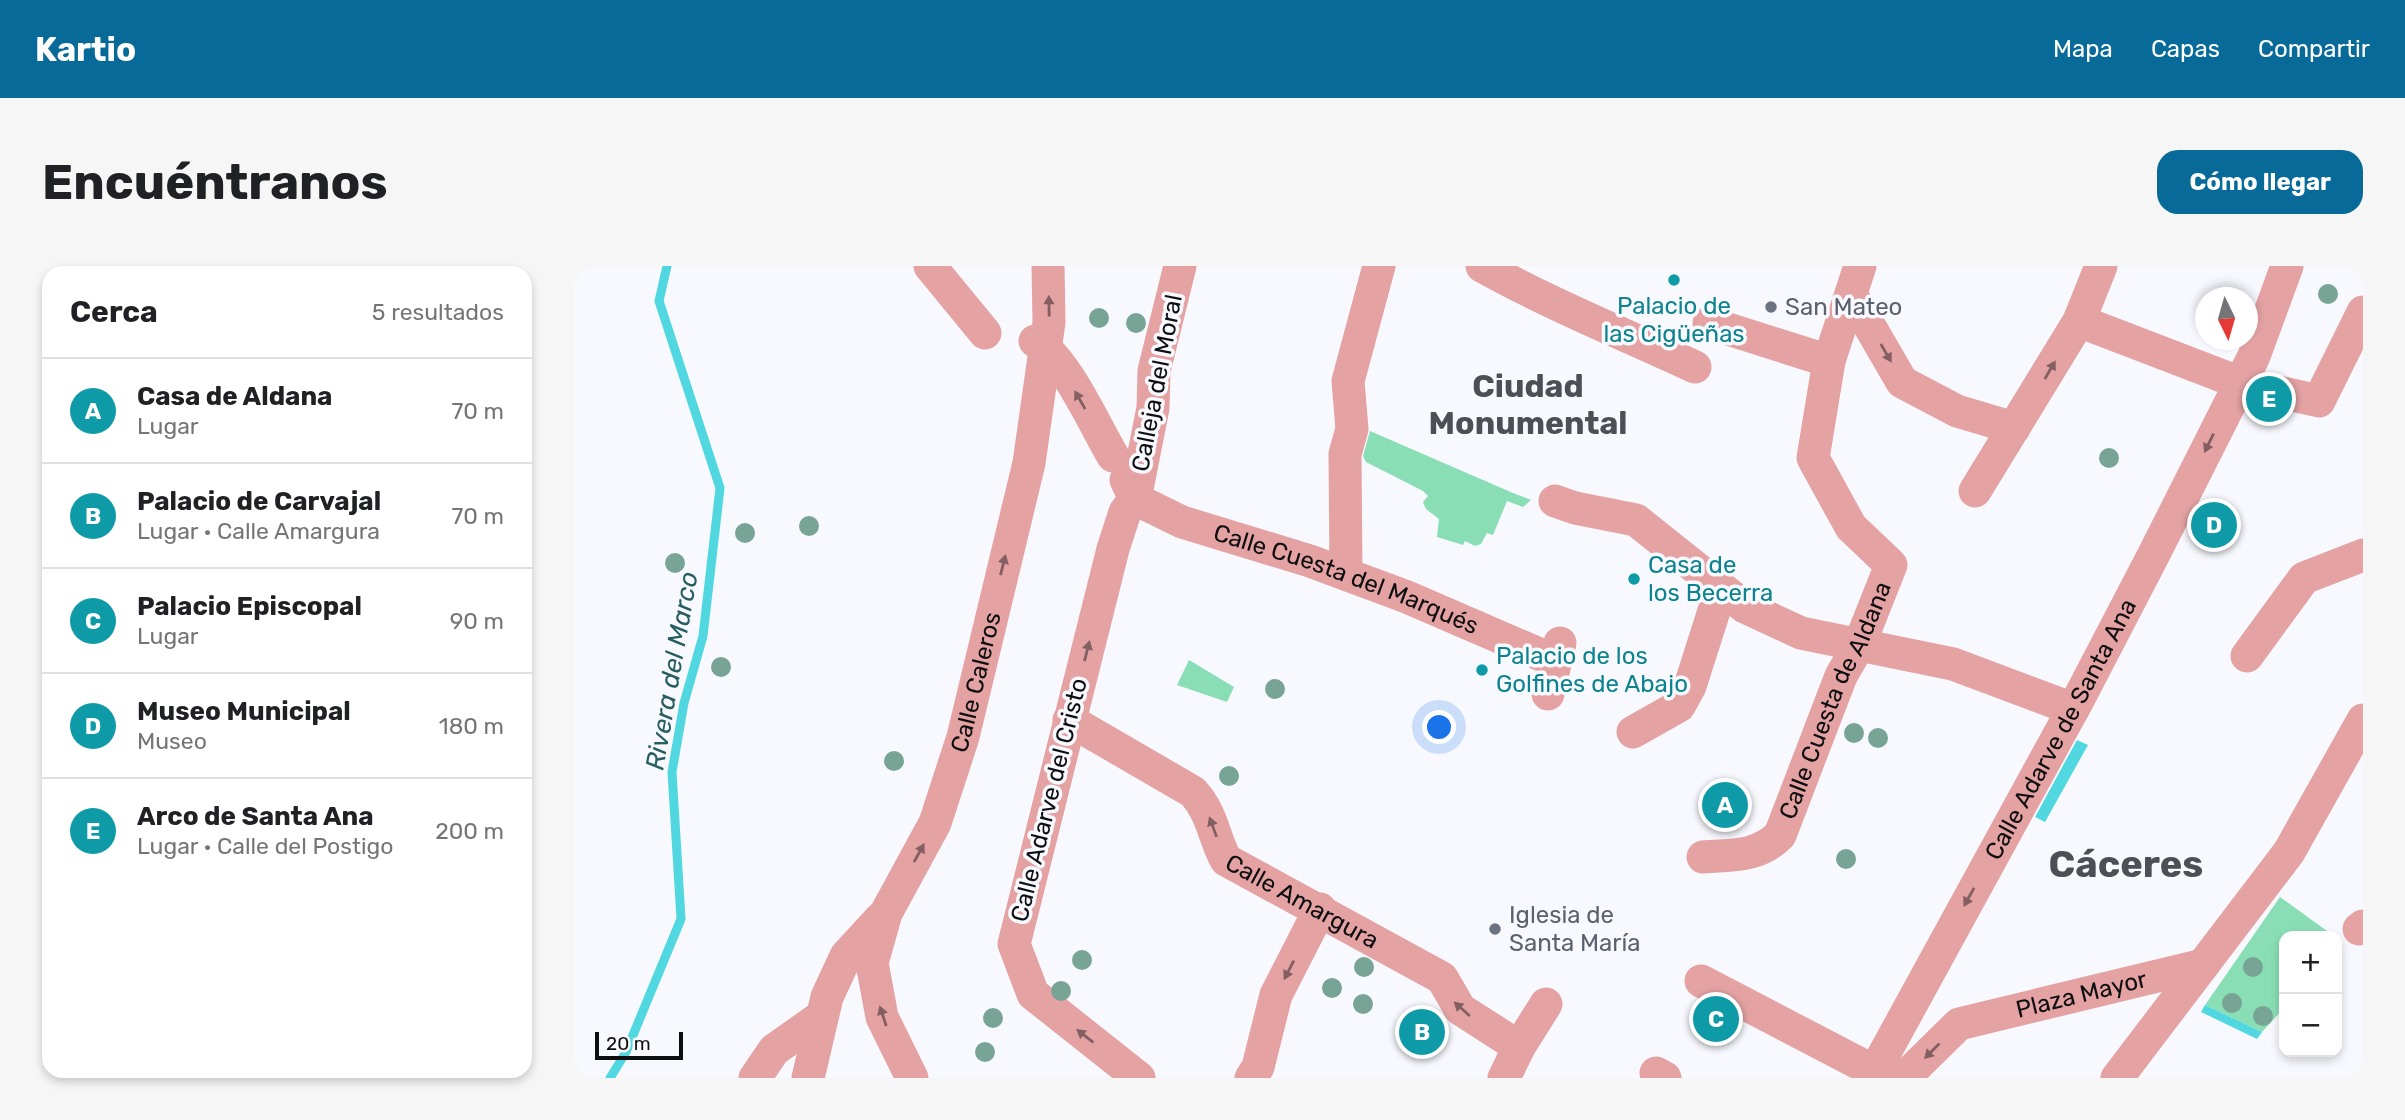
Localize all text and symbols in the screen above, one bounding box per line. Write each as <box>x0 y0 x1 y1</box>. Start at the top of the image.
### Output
text: Kartio <box>35 30 136 69</box>
text: Mapa <box>2053 35 2113 63</box>
text: Capas <box>2151 35 2220 63</box>
text: Compartir <box>2258 35 2370 63</box>
button: Cómo llegar <box>2157 150 2363 214</box>
text: Encuéntranos <box>42 153 388 211</box>
marker: Palacio de las Cigüeñas <box>1666 272 1682 288</box>
north arrow <box>2195 287 2258 350</box>
street label: Calleja del Moral <box>1126 292 1188 474</box>
place label: Palacio de las Cigüeñas <box>1603 292 1745 348</box>
place label: San Mateo <box>1785 293 1902 321</box>
text: Cerca <box>70 294 158 330</box>
one-way arrow <box>1043 295 1055 317</box>
text: 5 resultados <box>372 298 504 326</box>
marker: San Mateo <box>1763 299 1779 315</box>
one-way arrow <box>1880 344 1892 363</box>
one-way arrow <box>2044 361 2056 380</box>
district label: Ciudad Monumental <box>1429 367 1627 442</box>
pin: E <box>2246 373 2292 425</box>
text: Casa de Aldana <box>137 381 332 412</box>
one-way arrow <box>1074 390 1086 409</box>
text: A <box>85 397 101 425</box>
text: 70 m <box>452 397 504 425</box>
text: Lugar <box>137 412 199 440</box>
one-way arrow <box>2203 433 2214 453</box>
text: Palacio de Carvajal <box>137 486 381 517</box>
pin: D <box>2191 499 2237 551</box>
text: B <box>85 502 101 530</box>
text: 70 m <box>452 502 504 530</box>
text: Lugar · Calle Amargura <box>137 517 380 545</box>
street label: Calle Cuesta del Marqués <box>1210 518 1483 640</box>
place label: Casa de los Becerra <box>1648 551 1773 607</box>
one-way arrow <box>998 554 1009 576</box>
water label: Rivera del Marco <box>639 569 705 773</box>
marker: Casa de los Becerra <box>1626 571 1642 587</box>
street label: Calle Cuesta de Aldana <box>1773 578 1897 823</box>
text: Palacio Episcopal <box>137 591 362 622</box>
street label: Calle Adarve de Santa Ana <box>1979 594 2142 865</box>
text: C <box>85 607 101 635</box>
text: 90 m <box>450 607 504 635</box>
street label: Calle Caleros <box>945 609 1007 756</box>
text: Lugar <box>137 622 199 650</box>
one-way arrow <box>1082 639 1093 661</box>
place label: Palacio de los Golfines de Abajo <box>1496 642 1688 698</box>
marker: Palacio de los Golfines de Abajo <box>1474 662 1490 678</box>
street label: Calle Adarve del Cristo <box>1005 675 1093 925</box>
text: Museo Municipal <box>137 696 351 727</box>
your location <box>1422 710 1456 744</box>
text: D <box>85 712 101 740</box>
text: 180 m <box>439 712 504 740</box>
text: Museo <box>137 727 207 755</box>
pin: A <box>1702 779 1748 831</box>
text: Arco de Santa Ana <box>137 801 374 832</box>
one-way arrow <box>1208 816 1219 837</box>
text: E <box>86 817 100 845</box>
text: 200 m <box>435 817 504 845</box>
text: Lugar · Calle del Postigo <box>137 832 393 860</box>
district label: Cáceres <box>2049 841 2203 887</box>
one-way arrow <box>913 843 925 863</box>
street label: Calle Amargura <box>1221 848 1383 955</box>
one-way arrow <box>1963 888 1975 908</box>
place label: Iglesia de Santa María <box>1509 901 1641 957</box>
marker: Iglesia de Santa María <box>1487 921 1503 937</box>
map controls <box>2279 931 2342 1057</box>
button: + <box>2279 931 2342 994</box>
one-way arrow <box>1284 960 1295 980</box>
street label: Plaza Mayor <box>2013 965 2150 1024</box>
pin: C <box>1693 993 1739 1045</box>
button: − <box>2279 994 2342 1057</box>
one-way arrow <box>1453 1001 1471 1017</box>
one-way arrow <box>878 1006 888 1027</box>
pin: B <box>1399 1006 1445 1058</box>
one-way arrow <box>1077 1028 1095 1043</box>
scale bar <box>595 1029 682 1061</box>
text: 20 m <box>606 1032 651 1055</box>
one-way arrow <box>1924 1042 1940 1059</box>

